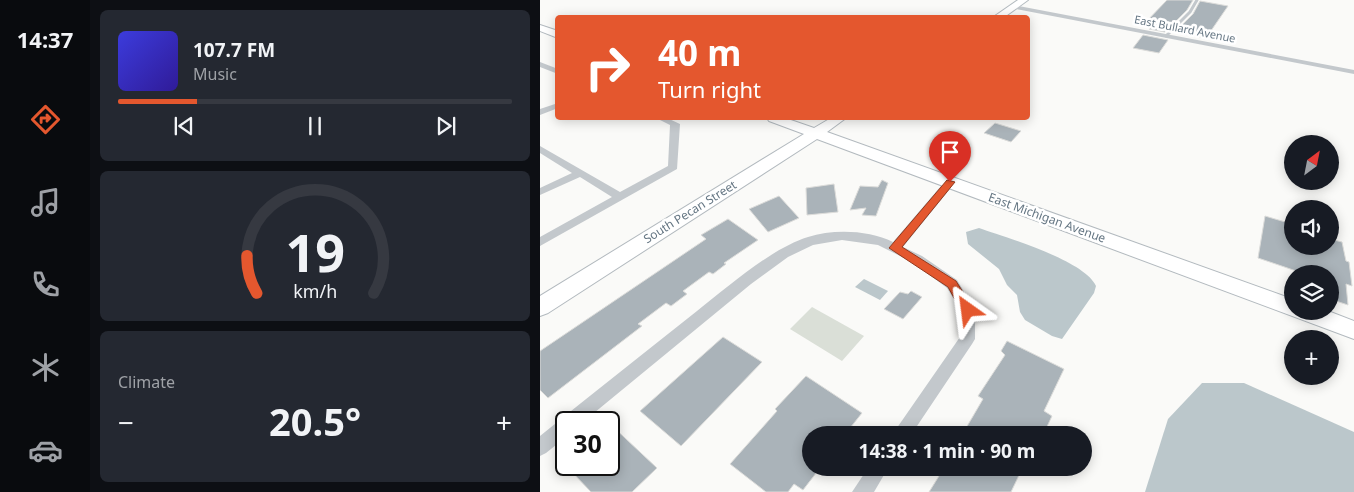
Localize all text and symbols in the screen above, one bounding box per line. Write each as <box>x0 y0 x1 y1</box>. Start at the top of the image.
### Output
street label: East Bullard Avenue <box>1133 11 1237 46</box>
text: 14:37 <box>17 24 73 54</box>
text: 40 m <box>658 29 741 76</box>
icon: right <box>575 35 640 100</box>
text: 107.7 FM <box>193 37 275 63</box>
text: Music <box>193 63 237 85</box>
text: Turn right <box>658 74 761 104</box>
icon: directions <box>28 102 63 137</box>
icon: previous <box>170 112 198 140</box>
icon: pause <box>301 112 329 140</box>
icon: next <box>432 112 460 140</box>
pin <box>929 131 971 182</box>
north arrow <box>1284 135 1339 190</box>
map controls <box>1284 135 1339 385</box>
icon: arrive <box>936 138 964 166</box>
street label: South Pecan Street <box>640 176 740 247</box>
icon: music <box>28 185 63 220</box>
street label: East Michigan Avenue <box>986 188 1108 247</box>
button: sound <box>1284 200 1339 255</box>
text: 19 <box>285 216 345 287</box>
button: layers <box>1284 265 1339 320</box>
icon: phone <box>28 267 63 302</box>
text: km/h <box>293 279 337 303</box>
position arrow <box>941 283 993 335</box>
button: + <box>1284 330 1339 385</box>
icon: climate <box>28 350 63 385</box>
text: Climate <box>118 371 175 393</box>
text: 20.5° <box>269 395 361 447</box>
text: − <box>118 403 134 441</box>
text: + <box>496 403 512 441</box>
speed limit sign: 30 <box>555 411 620 476</box>
icon: car <box>28 433 63 468</box>
text: 14:38 · 1 min · 90 m <box>859 438 1035 464</box>

